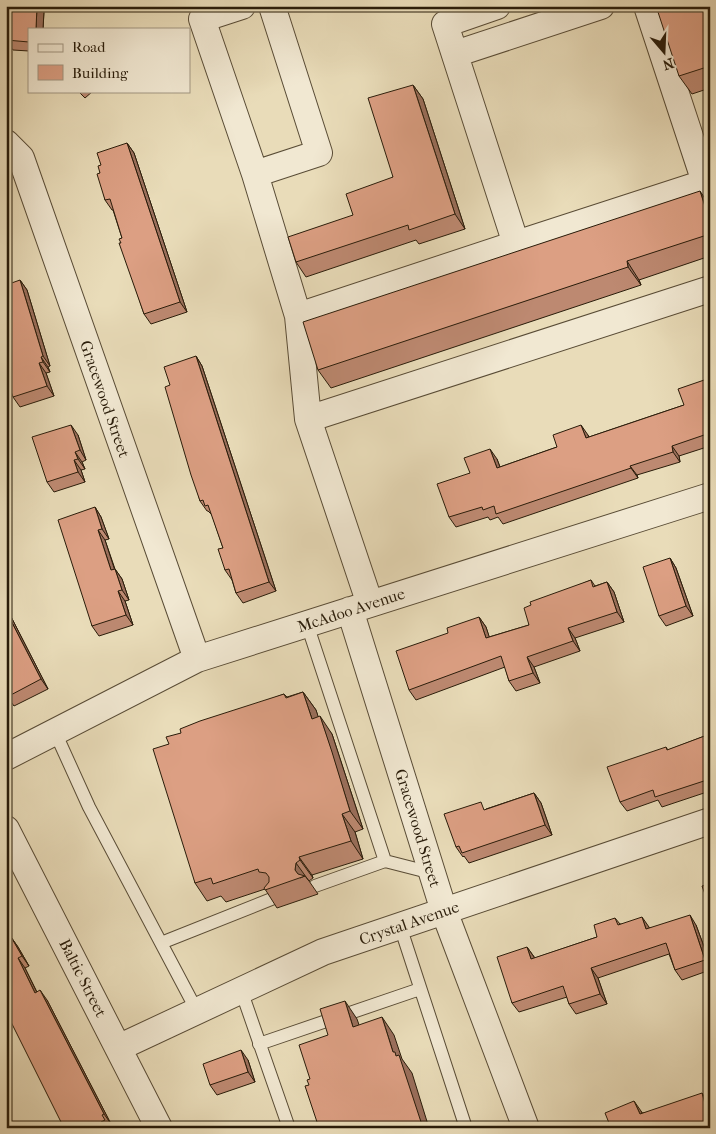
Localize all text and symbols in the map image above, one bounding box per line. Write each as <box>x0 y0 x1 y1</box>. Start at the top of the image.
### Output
legend <box>28 28 190 92</box>
north arrow <box>638 28 688 78</box>
text: Road <box>72 38 106 56</box>
text: N <box>660 54 676 74</box>
text: Building <box>72 64 129 82</box>
street label: Gracewood Street <box>76 338 134 460</box>
street label: McAdoo Avenue <box>295 584 407 636</box>
street label: Gracewood Street <box>391 767 445 890</box>
street label: Crystal Avenue <box>357 897 462 949</box>
street label: Baltic Street <box>55 936 111 1021</box>

